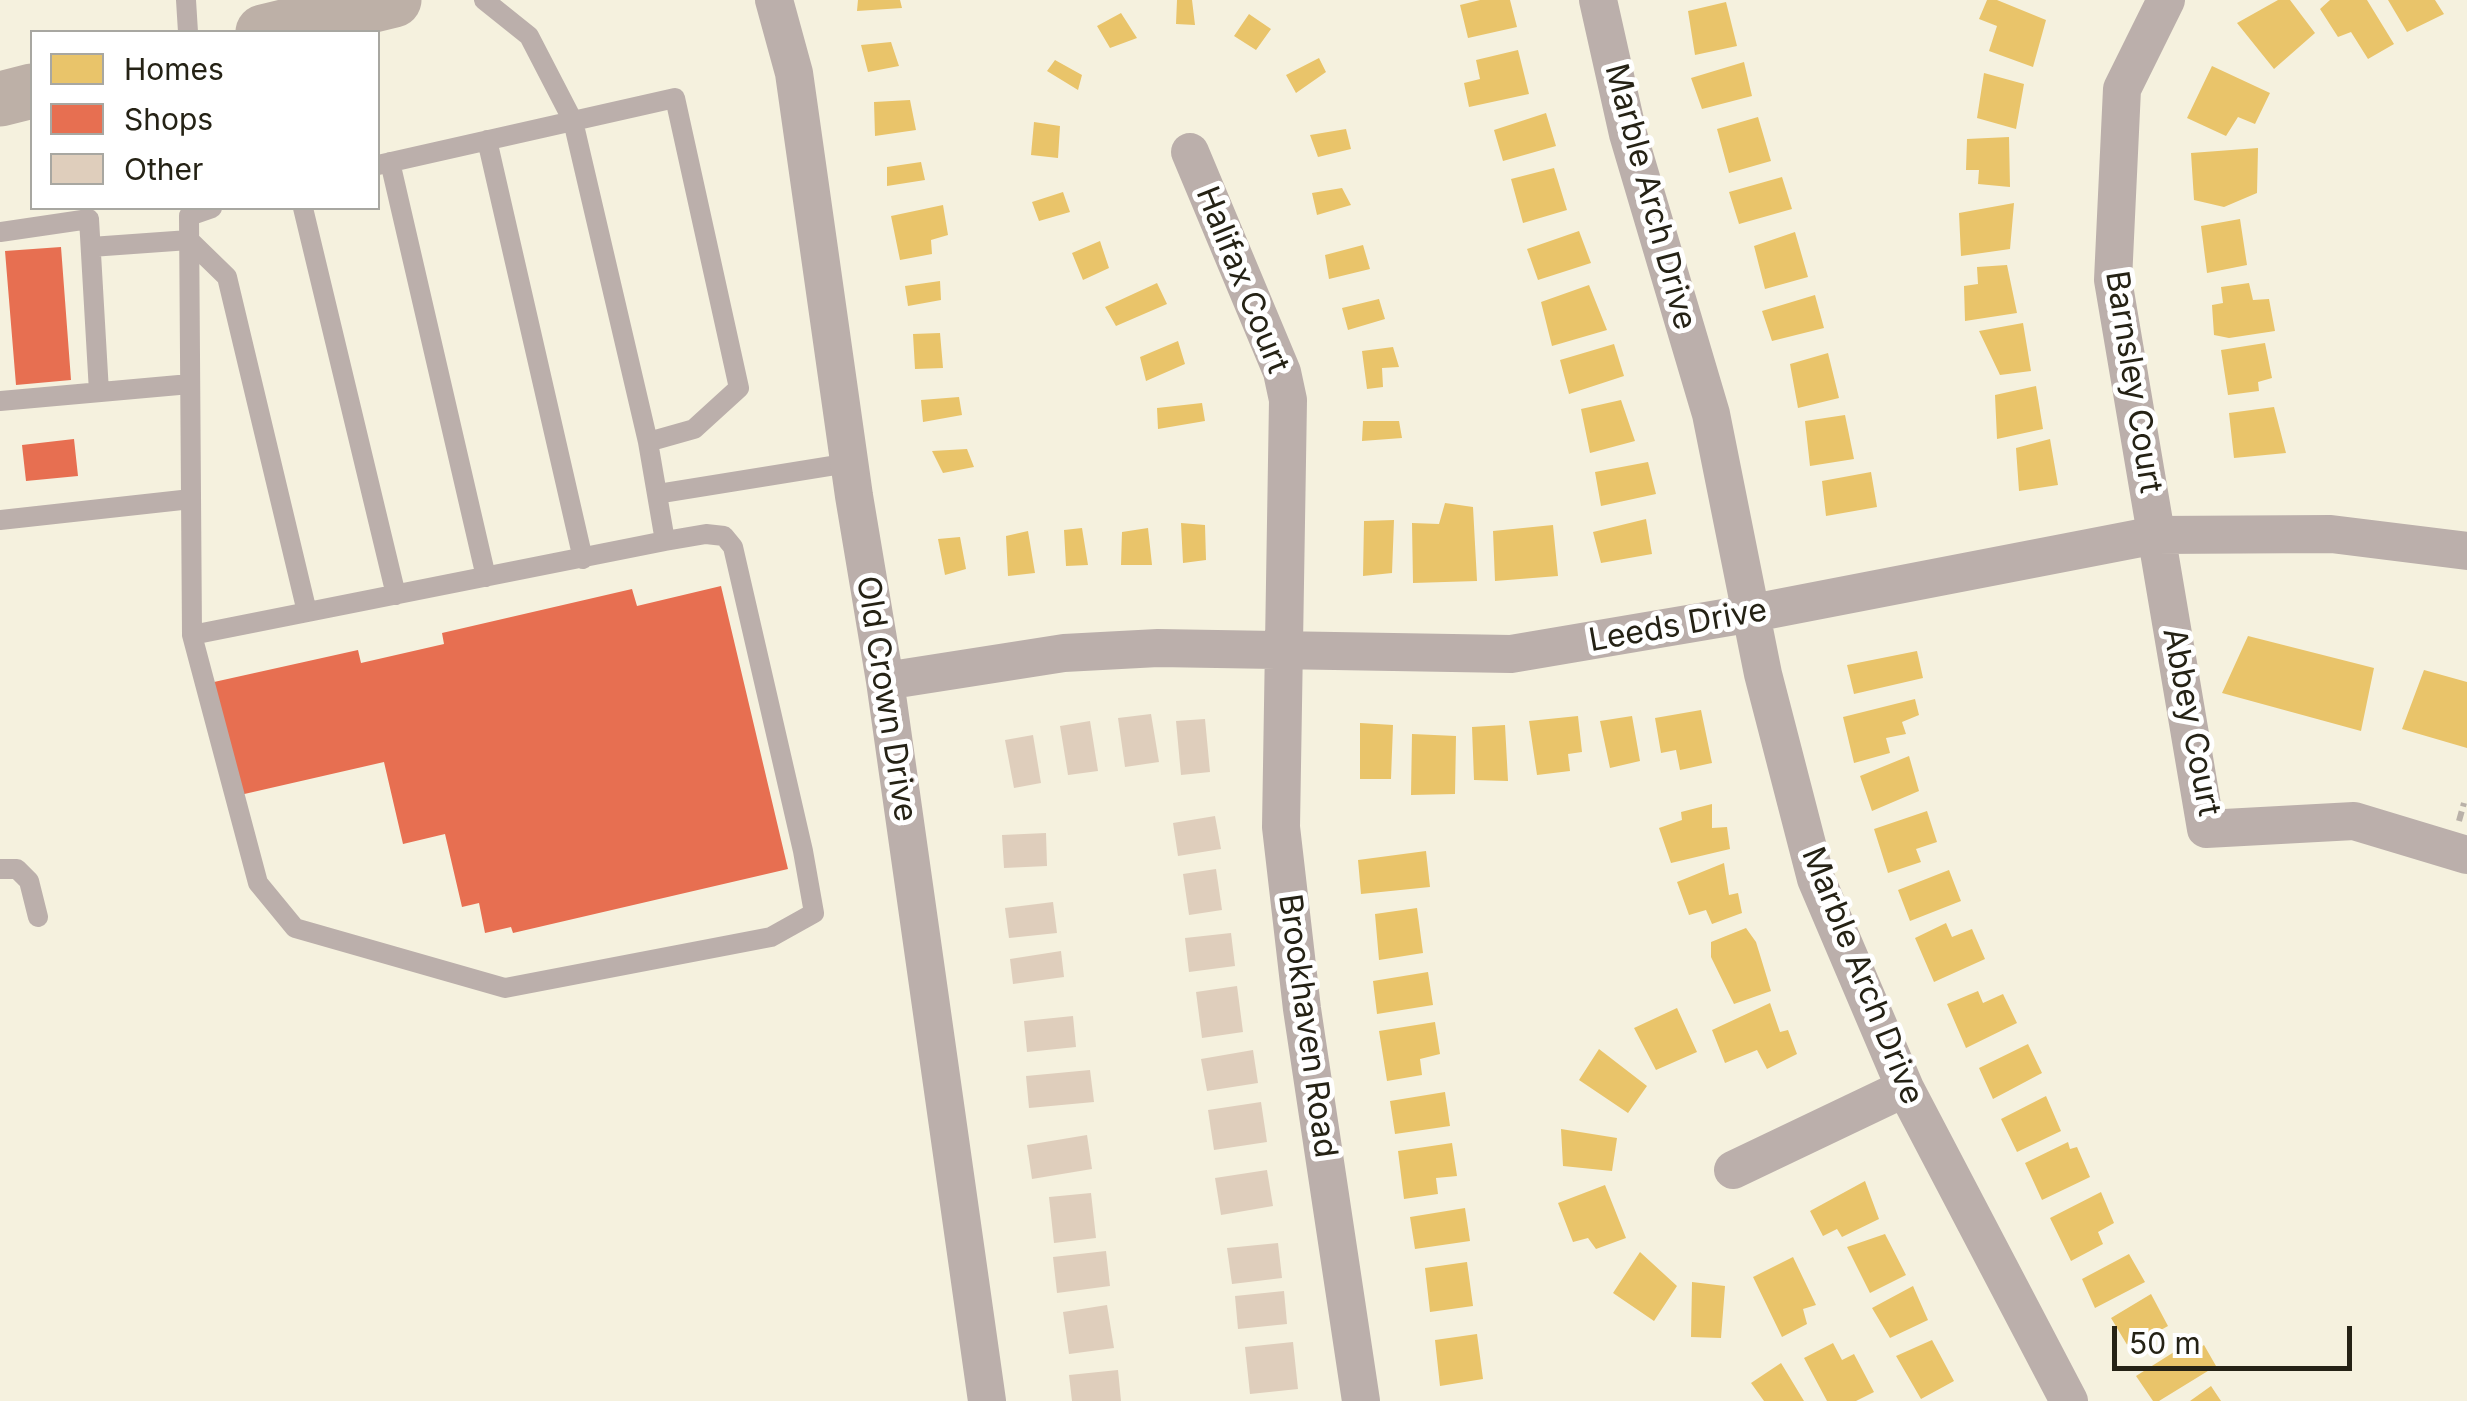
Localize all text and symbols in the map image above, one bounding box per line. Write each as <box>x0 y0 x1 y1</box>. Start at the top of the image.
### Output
legend <box>30 30 380 210</box>
text: Homes <box>124 51 224 87</box>
street label: Marble Arch Drive <box>1596 60 1704 334</box>
text: Shops <box>124 101 213 137</box>
text: Other <box>124 151 203 187</box>
street label: Halifax Court <box>1187 181 1297 379</box>
street label: Barnsley Court <box>2096 268 2170 496</box>
street label: Old Crown Drive <box>848 574 924 824</box>
street label: Leeds Drive <box>1586 591 1770 661</box>
street label: Abbey Court <box>2154 625 2228 819</box>
street label: Marble Arch Drive <box>1793 842 1931 1110</box>
street label: Brookhaven Road <box>1269 892 1345 1160</box>
scale bar <box>2117 1306 2357 1368</box>
text: 50 m <box>2129 1325 2201 1361</box>

